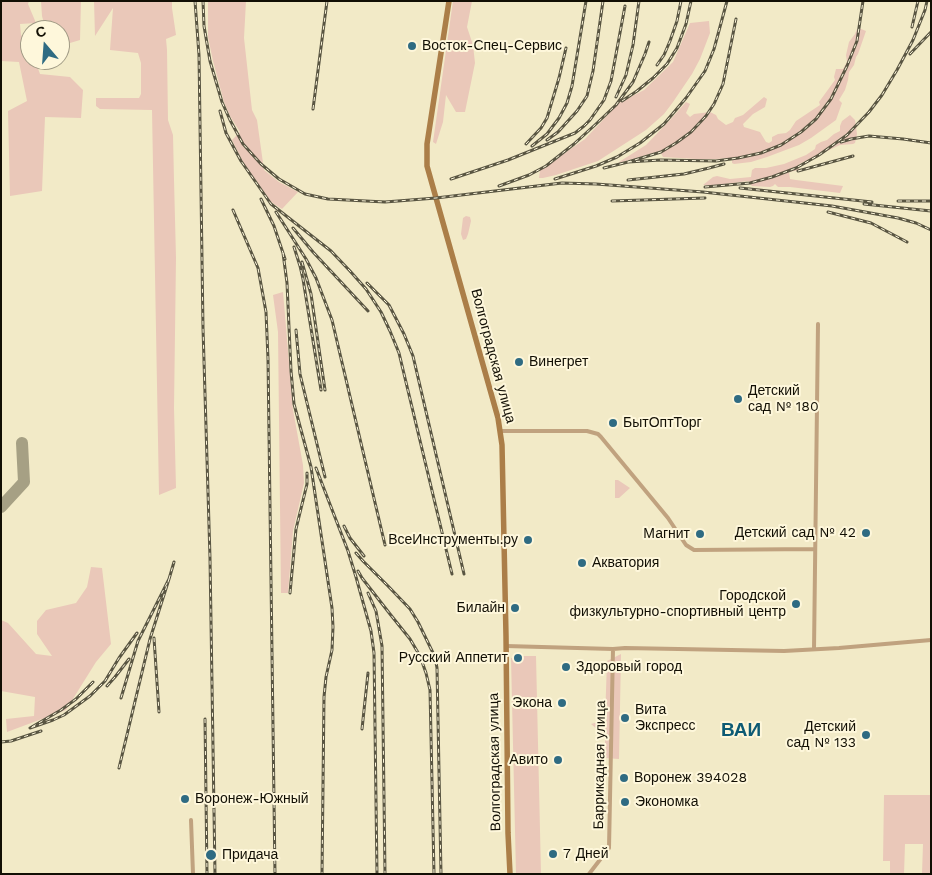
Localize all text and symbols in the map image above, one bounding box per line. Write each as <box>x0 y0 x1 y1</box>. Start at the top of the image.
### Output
north arrow <box>20 20 70 70</box>
text: С <box>33 23 48 41</box>
place label: Восток-Спец-Сервис <box>422 38 562 54</box>
marker: Восток-Спец-Сервис <box>406 40 418 52</box>
street label: Волгоградская улица <box>467 287 519 425</box>
place label: Винегрет <box>529 354 588 370</box>
marker: Винегрет <box>513 356 525 368</box>
place label: Детский сад № 180 <box>748 383 819 416</box>
marker: Детский сад № 180 <box>732 393 744 405</box>
place label: БытОптТорг <box>623 415 702 431</box>
marker: БытОптТорг <box>607 417 619 429</box>
place label: Детский сад № 42 <box>735 525 856 541</box>
place label: Магнит <box>643 526 690 542</box>
marker: Детский сад № 42 <box>860 527 872 539</box>
marker: Магнит <box>694 528 706 540</box>
place label: ВсеИнструменты.ру <box>388 532 518 548</box>
marker: ВсеИнструменты.ру <box>522 534 534 546</box>
place label: Акватория <box>592 555 659 571</box>
marker: Акватория <box>576 557 588 569</box>
place label: Городской физкультурно-спортивный центр <box>570 588 786 620</box>
marker: Городской физкультурно-спортивный центр <box>790 598 802 610</box>
place label: Билайн <box>456 600 505 616</box>
marker: Билайн <box>509 602 521 614</box>
place label: Русский Аппетит <box>399 650 508 666</box>
marker: Русский Аппетит <box>512 652 524 664</box>
place label: Здоровый город <box>576 659 682 675</box>
marker: Здоровый город <box>560 661 572 673</box>
street label: Волгоградская улица <box>485 693 505 831</box>
place label: Экона <box>512 695 552 711</box>
marker: Экона <box>556 697 568 709</box>
street label: Баррикадная улица <box>590 700 610 830</box>
place label: Вита Экспресс <box>635 702 695 734</box>
marker: Вита Экспресс <box>619 712 631 724</box>
district label: ВАИ <box>721 719 761 741</box>
place label: Детский сад № 133 <box>786 719 856 752</box>
marker: Детский сад № 133 <box>860 729 872 741</box>
place label: Авито <box>509 752 548 768</box>
marker: Авито <box>552 754 564 766</box>
place label: Воронеж 394028 <box>634 770 747 786</box>
marker: Воронеж 394028 <box>618 772 630 784</box>
place label: Воронеж-Южный <box>195 791 309 807</box>
marker: Воронеж-Южный <box>179 793 191 805</box>
place label: Экономка <box>635 794 698 810</box>
marker: Экономка <box>619 796 631 808</box>
place label: 7 Дней <box>563 846 608 862</box>
place label: Придача <box>222 847 278 863</box>
marker: Придача <box>204 848 218 862</box>
marker: 7 Дней <box>547 848 559 860</box>

